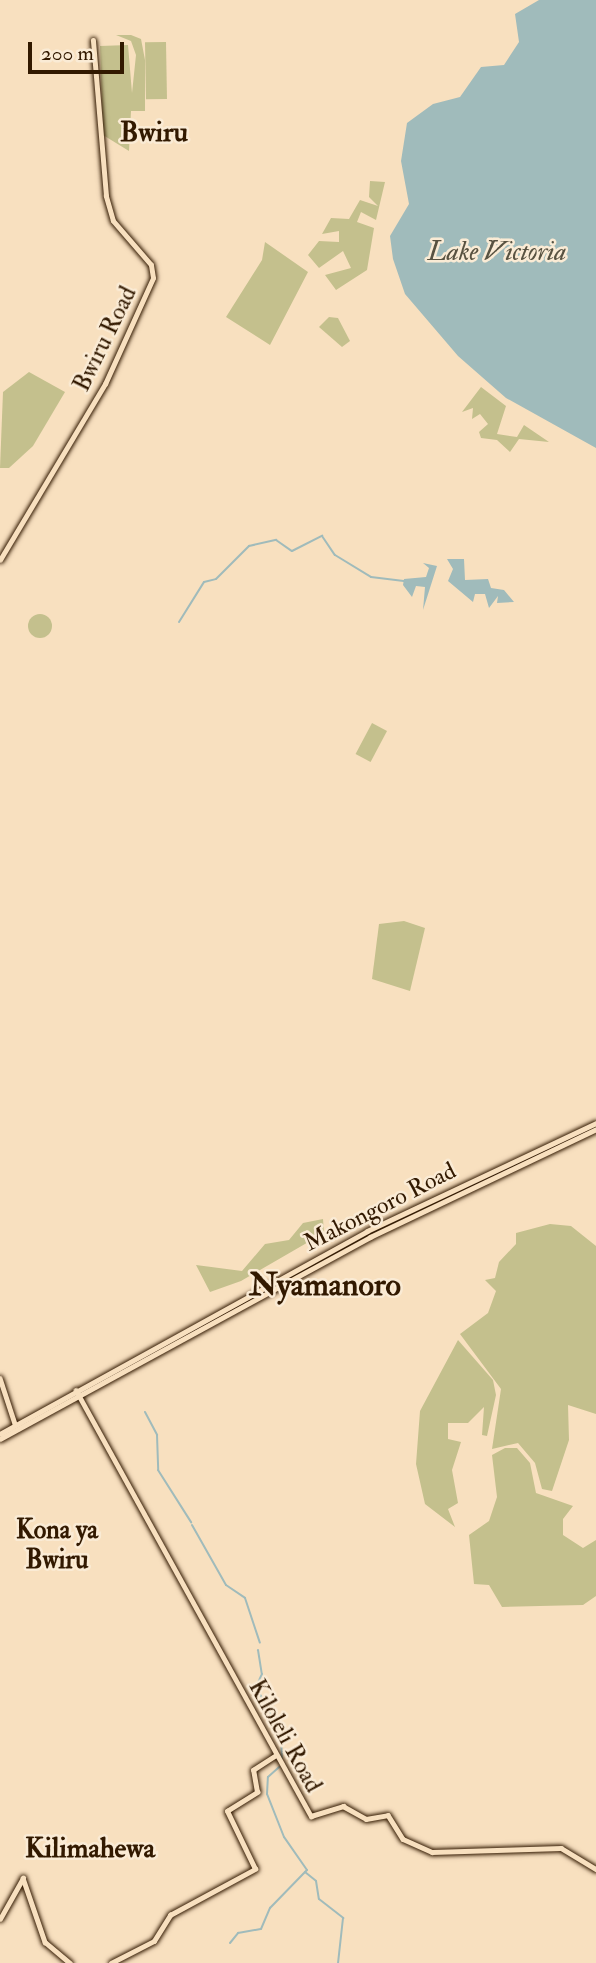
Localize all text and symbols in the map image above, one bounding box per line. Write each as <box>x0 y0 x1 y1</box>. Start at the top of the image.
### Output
scale bar <box>32 28 128 72</box>
text: 200 m <box>41 40 94 67</box>
district label: Bwiru <box>120 116 188 150</box>
water label: Lake Victoria <box>428 237 566 269</box>
street label: Bwiru Road <box>67 282 143 396</box>
street label: Makongoro Road <box>299 1156 461 1258</box>
district label: Nyamanoro <box>249 1266 401 1304</box>
district label: Kona ya Bwiru <box>16 1515 98 1576</box>
street label: Kiloleli Road <box>242 1675 328 1797</box>
district label: Kilimahewa <box>25 1832 155 1866</box>

